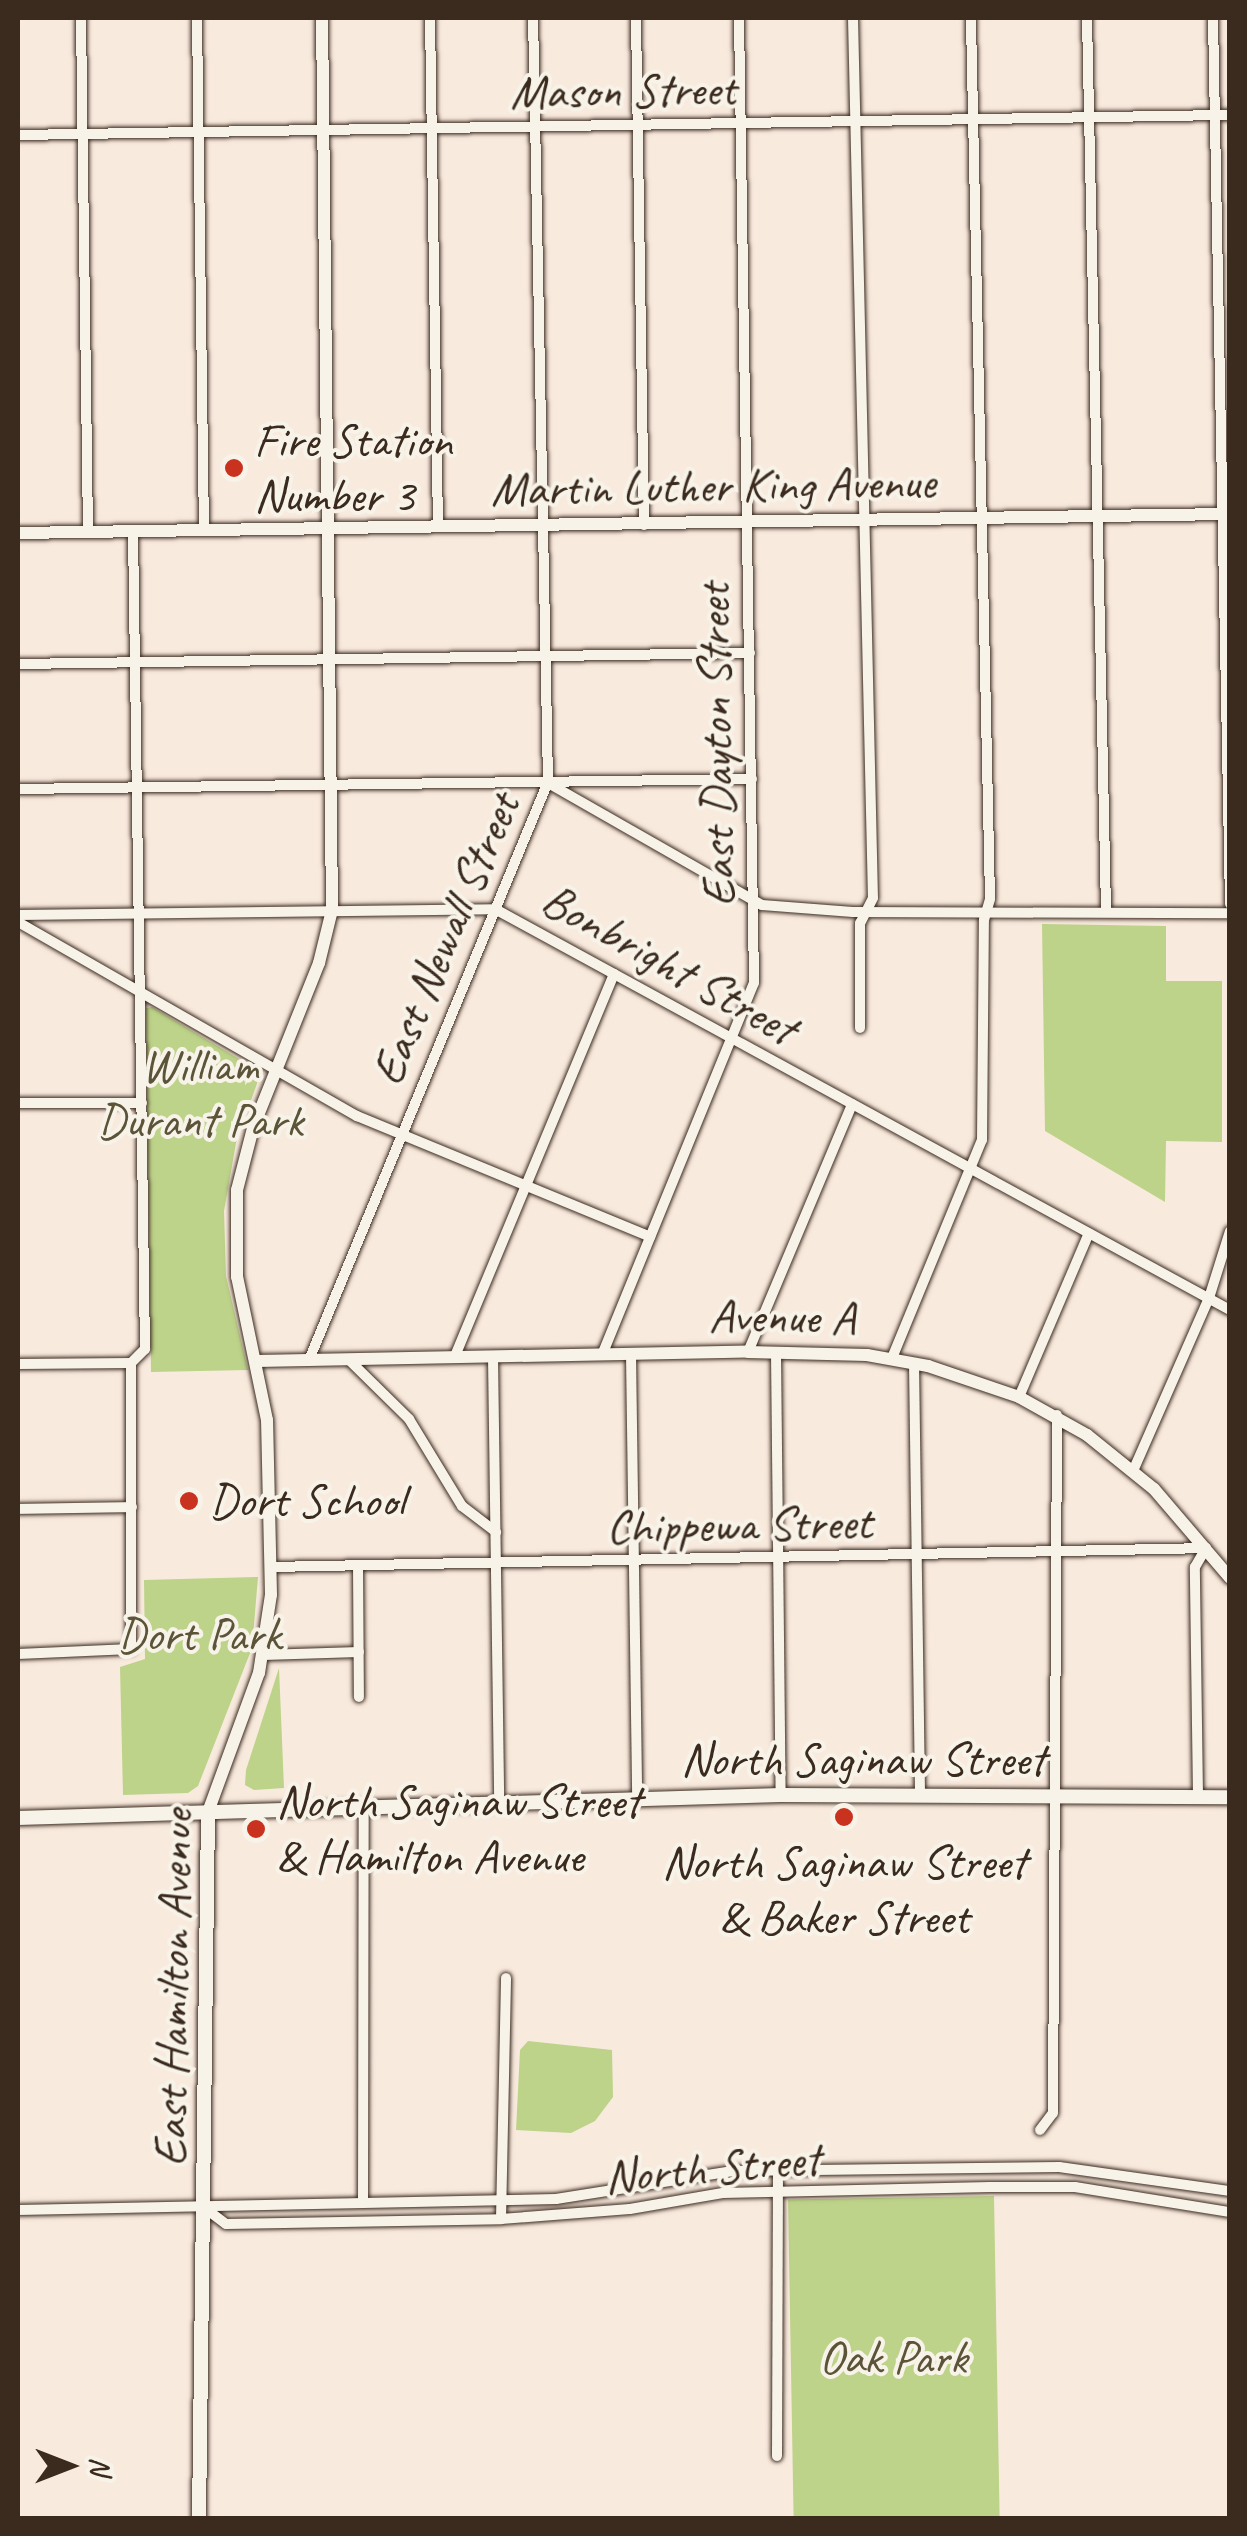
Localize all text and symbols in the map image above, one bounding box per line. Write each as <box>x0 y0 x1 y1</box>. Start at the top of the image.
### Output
street label: Mason Street <box>509 60 737 122</box>
place label: Fire Station Number 3 <box>254 411 454 524</box>
street label: Martin Luther King Avenue <box>491 453 935 519</box>
marker: Fire Station Number 3 <box>223 457 245 479</box>
street label: East Dayton Street <box>684 582 748 908</box>
street label: East Newall Street <box>358 784 532 1094</box>
street label: Bonbright Street <box>532 871 806 1057</box>
park label: William Durant Park <box>96 1036 304 1149</box>
street label: Avenue A <box>709 1287 855 1347</box>
place label: Dort School <box>209 1472 402 1530</box>
marker: Dort School <box>178 1490 200 1512</box>
street label: Chippewa Street <box>605 1494 873 1556</box>
park label: Dort Park <box>116 1606 282 1664</box>
street label: North Saginaw Street <box>681 1731 1045 1789</box>
place label: North Saginaw Street & Hamilton Avenue <box>276 1772 640 1885</box>
marker: North Saginaw Street & Baker Street <box>833 1806 855 1828</box>
street label: East Hamilton Avenue <box>141 1808 205 2168</box>
marker: North Saginaw Street & Hamilton Avenue <box>245 1818 267 1840</box>
place label: North Saginaw Street & Baker Street <box>662 1833 1026 1946</box>
street label: North Street <box>601 2130 823 2206</box>
park label: Oak Park <box>818 2329 968 2387</box>
north arrow <box>20 2416 120 2516</box>
text: N <box>83 2457 118 2475</box>

